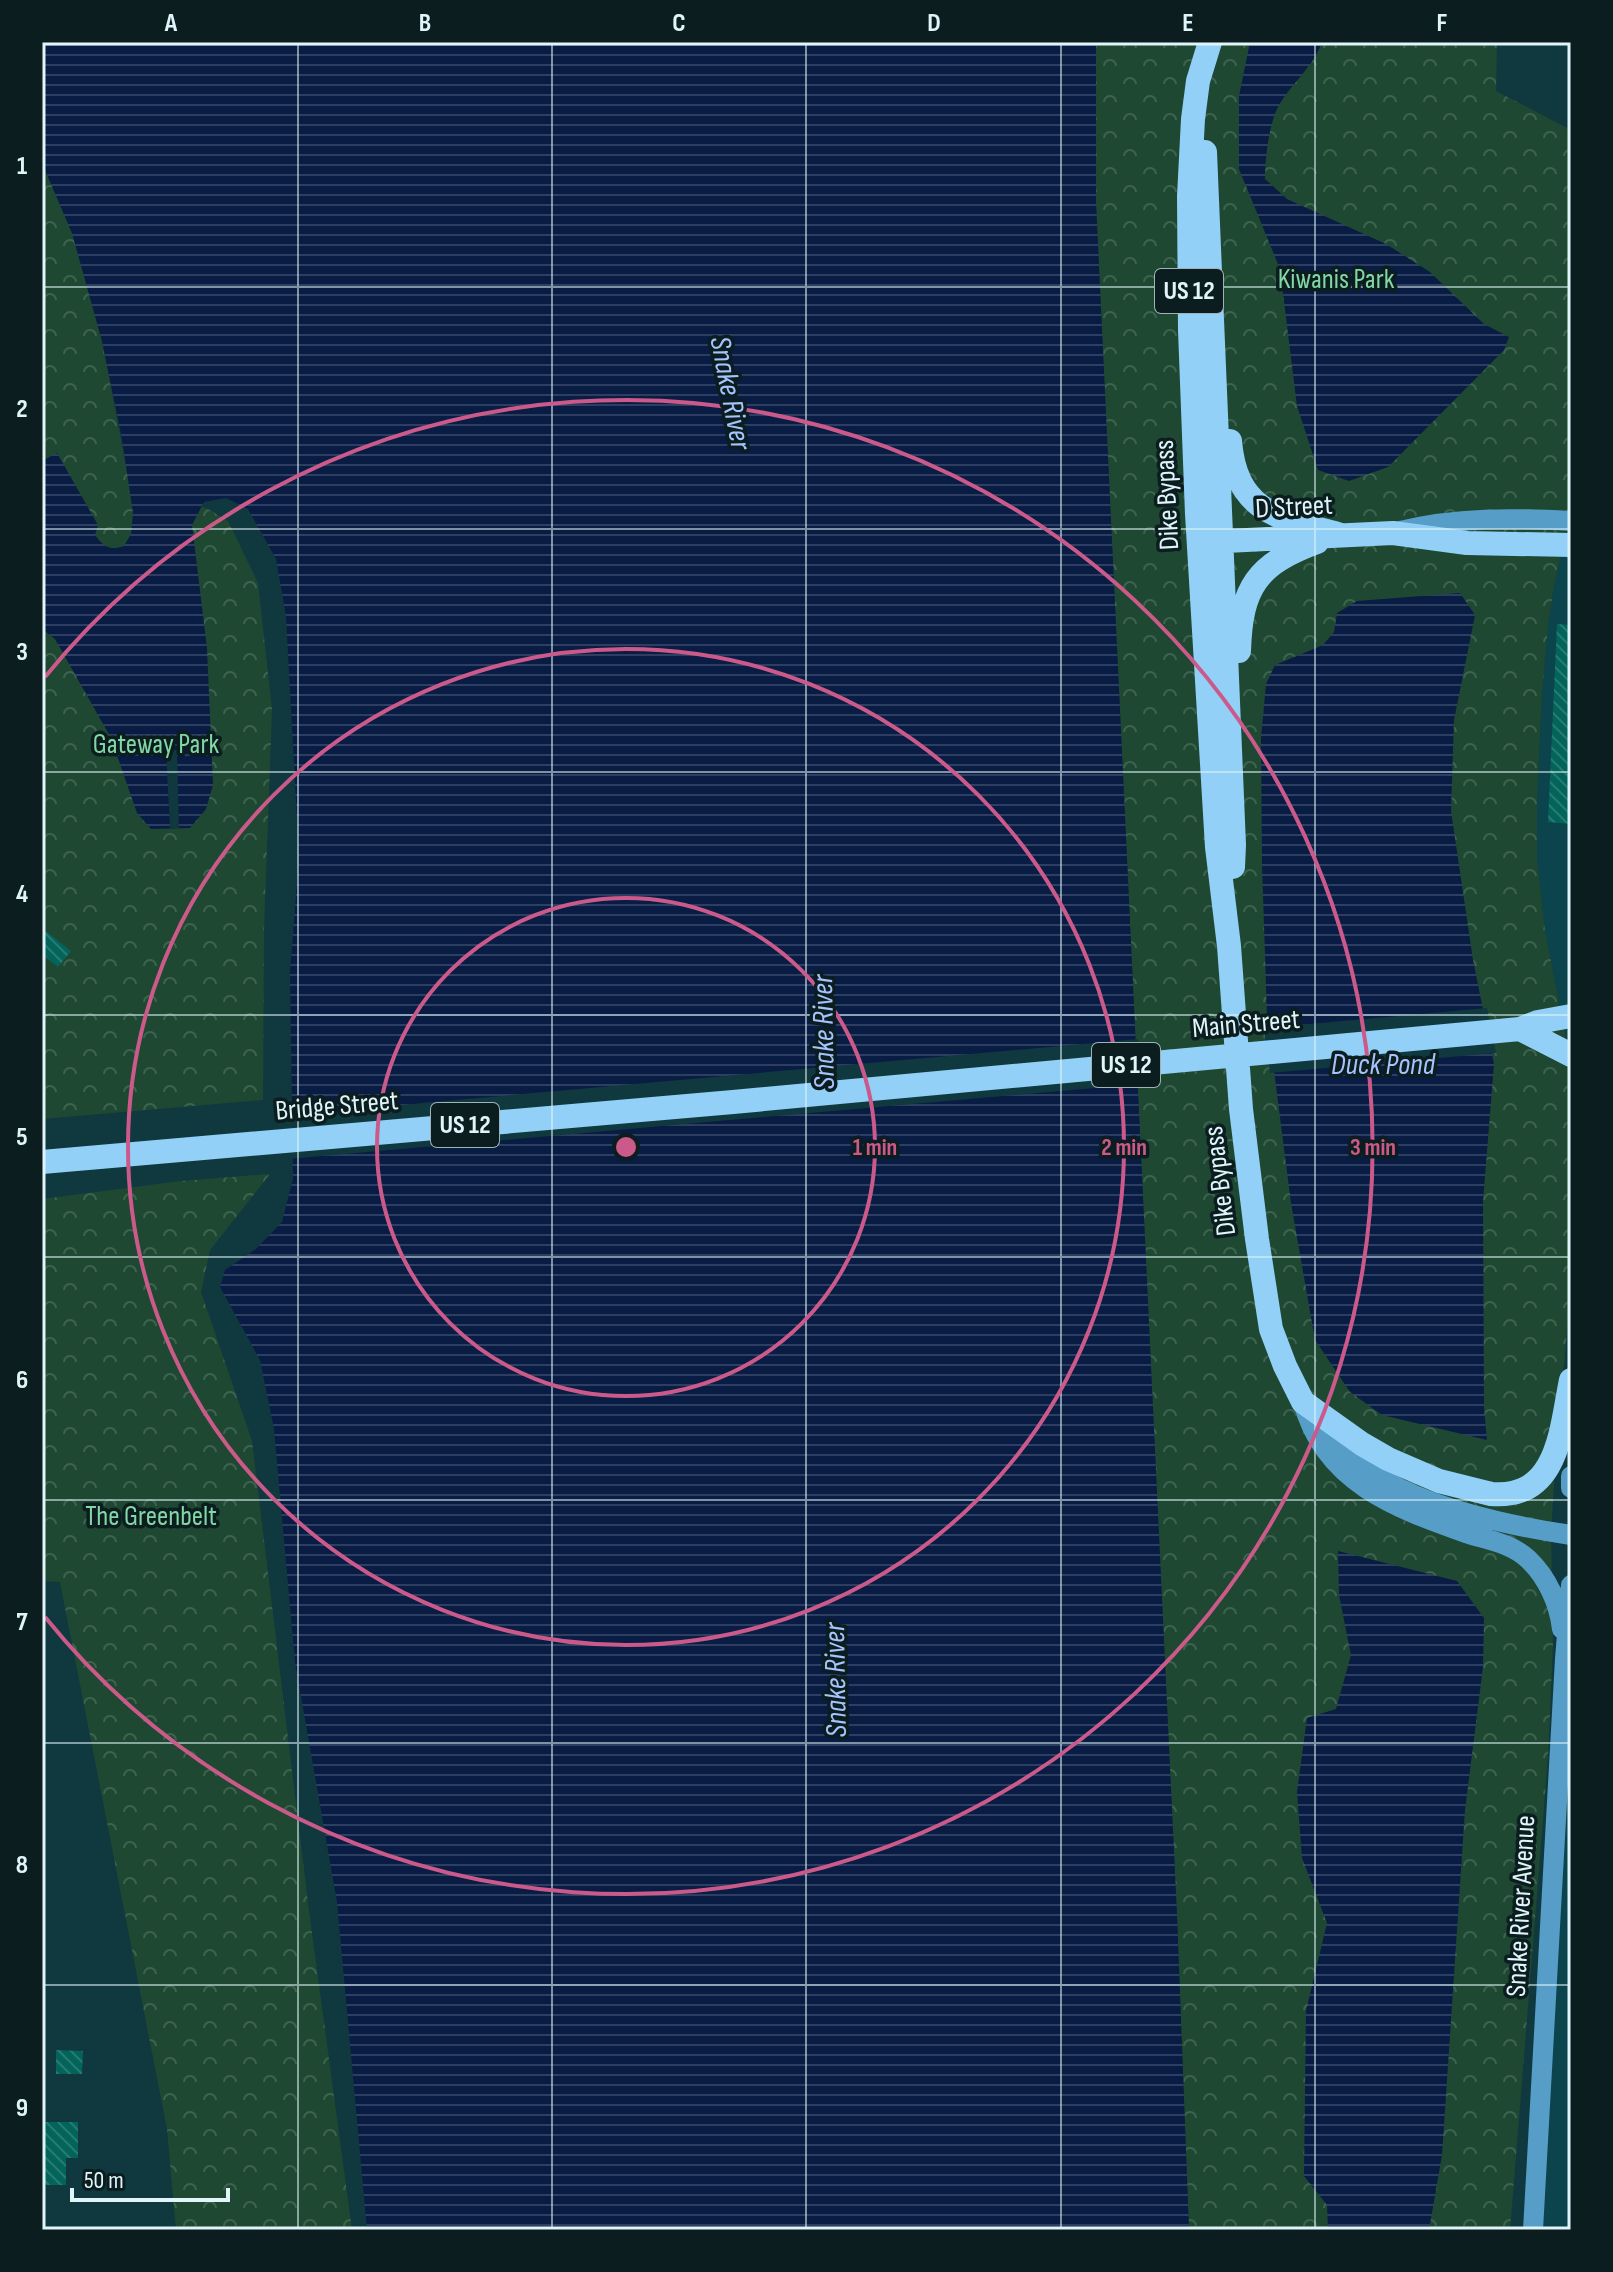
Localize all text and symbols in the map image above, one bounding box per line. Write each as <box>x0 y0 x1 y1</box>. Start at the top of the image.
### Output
text: A <box>164 8 178 39</box>
text: B <box>419 8 431 39</box>
text: C <box>672 8 686 39</box>
text: D <box>927 8 941 39</box>
text: E <box>1182 8 1194 39</box>
text: F <box>1437 8 1448 39</box>
text: 1 <box>17 151 27 182</box>
park label: Kiwanis Park <box>1278 263 1395 296</box>
road number: US 12 <box>1155 269 1223 313</box>
water label: Snake River <box>701 333 759 454</box>
text: 2 <box>16 394 28 425</box>
street label: Dike Bypass <box>1148 439 1186 551</box>
street label: D Street <box>1255 488 1333 526</box>
text: 3 <box>16 637 28 668</box>
park label: Gateway Park <box>93 728 219 761</box>
text: 4 <box>16 879 28 910</box>
water label: Snake River <box>805 973 843 1090</box>
street label: Main Street <box>1191 1003 1301 1045</box>
road number: US 12 <box>1092 1043 1160 1087</box>
water label: Duck Pond <box>1331 1047 1436 1083</box>
street label: Bridge Street <box>274 1084 400 1128</box>
road number: US 12 <box>431 1103 499 1147</box>
text: 5 <box>16 1122 28 1153</box>
street label: Dike Bypass <box>1197 1124 1243 1238</box>
centre of rings <box>612 1133 640 1161</box>
text: 1 min <box>853 1133 897 1162</box>
text: 2 min <box>1101 1133 1147 1162</box>
text: 3 min <box>1350 1133 1396 1162</box>
text: 6 <box>16 1365 28 1396</box>
park label: The Greenbelt <box>85 1500 217 1533</box>
text: 7 <box>16 1607 28 1638</box>
water label: Snake River <box>817 1621 855 1738</box>
street label: Snake River Avenue <box>1500 1814 1542 1998</box>
text: 8 <box>16 1850 28 1881</box>
text: 9 <box>16 2093 28 2124</box>
scale bar <box>72 2152 228 2202</box>
text: 50 m <box>84 2166 124 2195</box>

